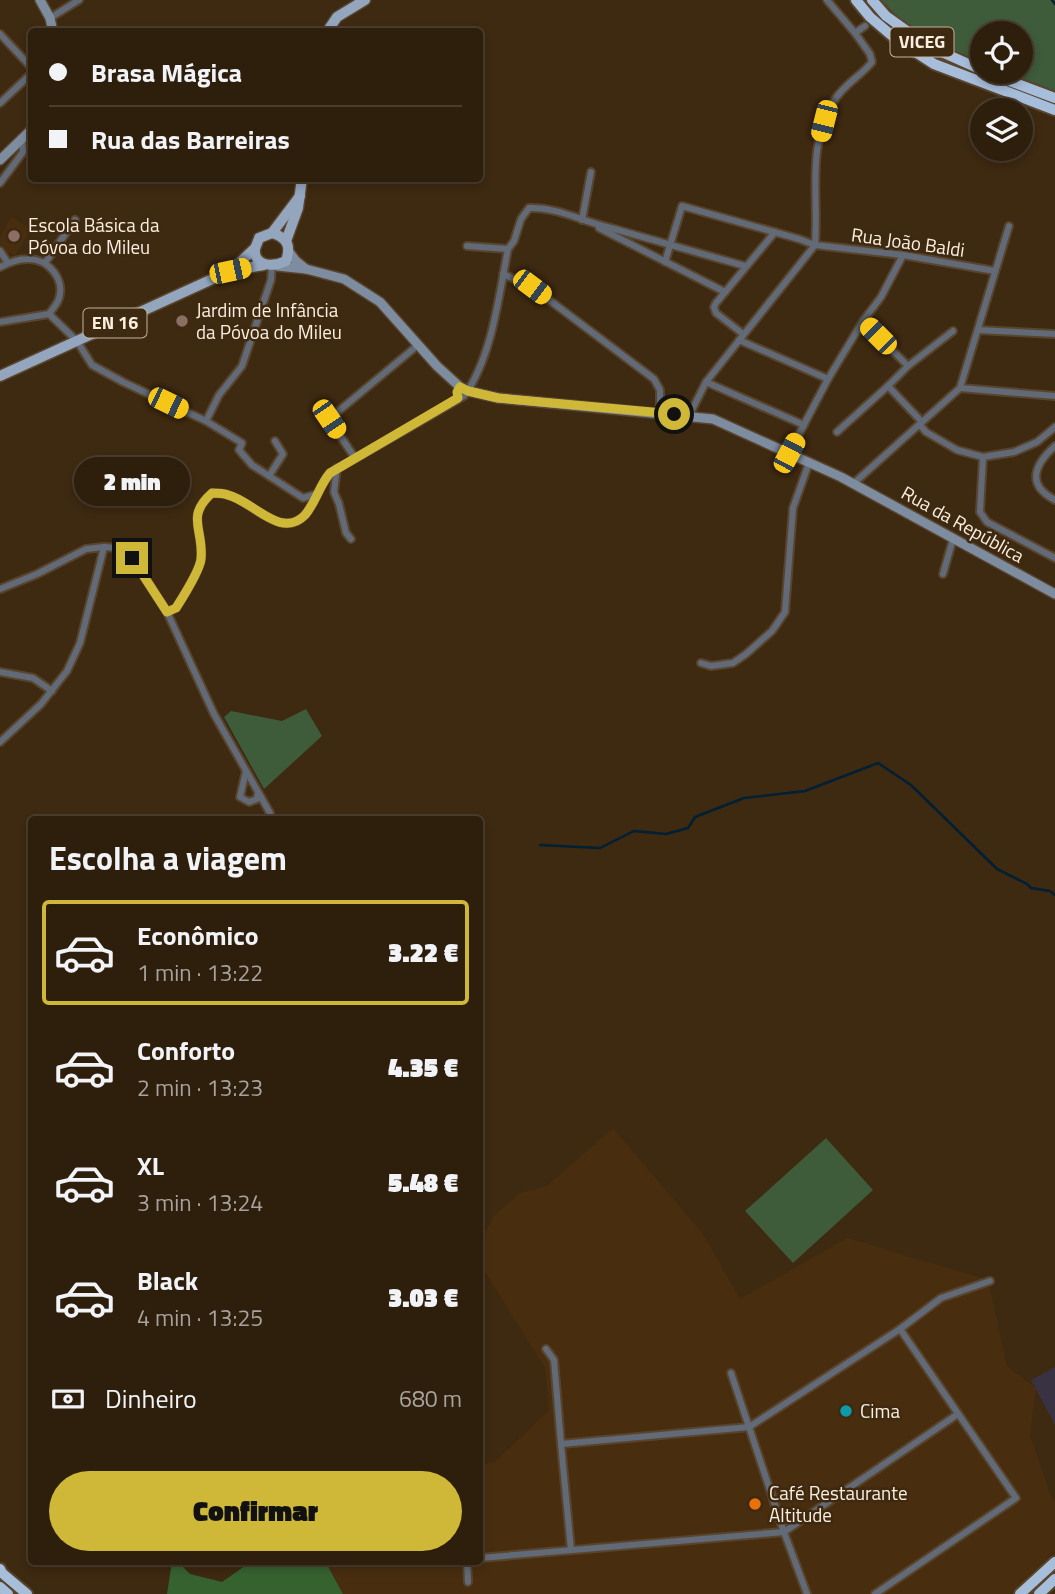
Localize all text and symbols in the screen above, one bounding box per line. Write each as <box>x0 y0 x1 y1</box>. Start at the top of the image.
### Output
map controls <box>970 21 1033 161</box>
button: locate <box>970 21 1033 84</box>
road number: VICEG <box>890 28 954 56</box>
text: Brasa Mágica <box>91 53 242 92</box>
car <box>809 98 840 144</box>
button: layers <box>970 98 1033 161</box>
text: Rua das Barreiras <box>91 120 290 159</box>
place label: Escola Básica da Póvoa do Mileu <box>28 210 160 261</box>
street label: Rua João Baldi <box>849 219 967 264</box>
marker: Escola Básica da Póvoa do Mileu <box>6 228 22 244</box>
car <box>208 256 253 286</box>
car <box>509 266 556 308</box>
place label: Jardim de Infância da Póvoa do Mileu <box>196 295 342 346</box>
road number: EN 16 <box>83 309 146 338</box>
marker: Jardim de Infância da Póvoa do Mileu <box>174 313 190 329</box>
car <box>856 314 901 358</box>
car <box>145 384 192 422</box>
car <box>309 396 350 442</box>
route start <box>658 398 690 430</box>
car <box>770 430 809 476</box>
callout: 2 min <box>74 456 190 505</box>
text: 2 min <box>103 464 161 499</box>
street label: Rua da República <box>896 478 1030 570</box>
route end <box>116 542 148 574</box>
text: Escolha a viagem <box>49 834 287 882</box>
text: Econômico <box>137 916 259 955</box>
icon: car <box>53 921 116 984</box>
text: 3.22 € <box>388 933 458 972</box>
text: 1 min · 13:22 <box>137 955 263 990</box>
text: Conforto <box>137 1031 235 1070</box>
icon: car <box>53 1036 116 1099</box>
text: 4.35 € <box>388 1048 458 1087</box>
text: 2 min · 13:23 <box>137 1070 263 1105</box>
text: XL <box>137 1146 164 1185</box>
icon: car <box>53 1151 116 1214</box>
text: 5.48 € <box>388 1163 458 1202</box>
text: 3 min · 13:24 <box>137 1185 263 1220</box>
text: Black <box>137 1261 198 1300</box>
icon: car <box>53 1266 116 1329</box>
text: 3.03 € <box>388 1278 458 1317</box>
text: 4 min · 13:25 <box>137 1300 263 1335</box>
text: Dinheiro <box>105 1379 197 1418</box>
icon: cash <box>49 1380 87 1418</box>
text: 680 m <box>399 1381 462 1416</box>
place label: Cima <box>860 1396 900 1425</box>
marker: Cima <box>838 1403 854 1419</box>
button: Confirmar <box>49 1471 462 1551</box>
place label: Café Restaurante Altitude <box>769 1478 908 1529</box>
marker: Café Restaurante Altitude <box>747 1496 763 1512</box>

